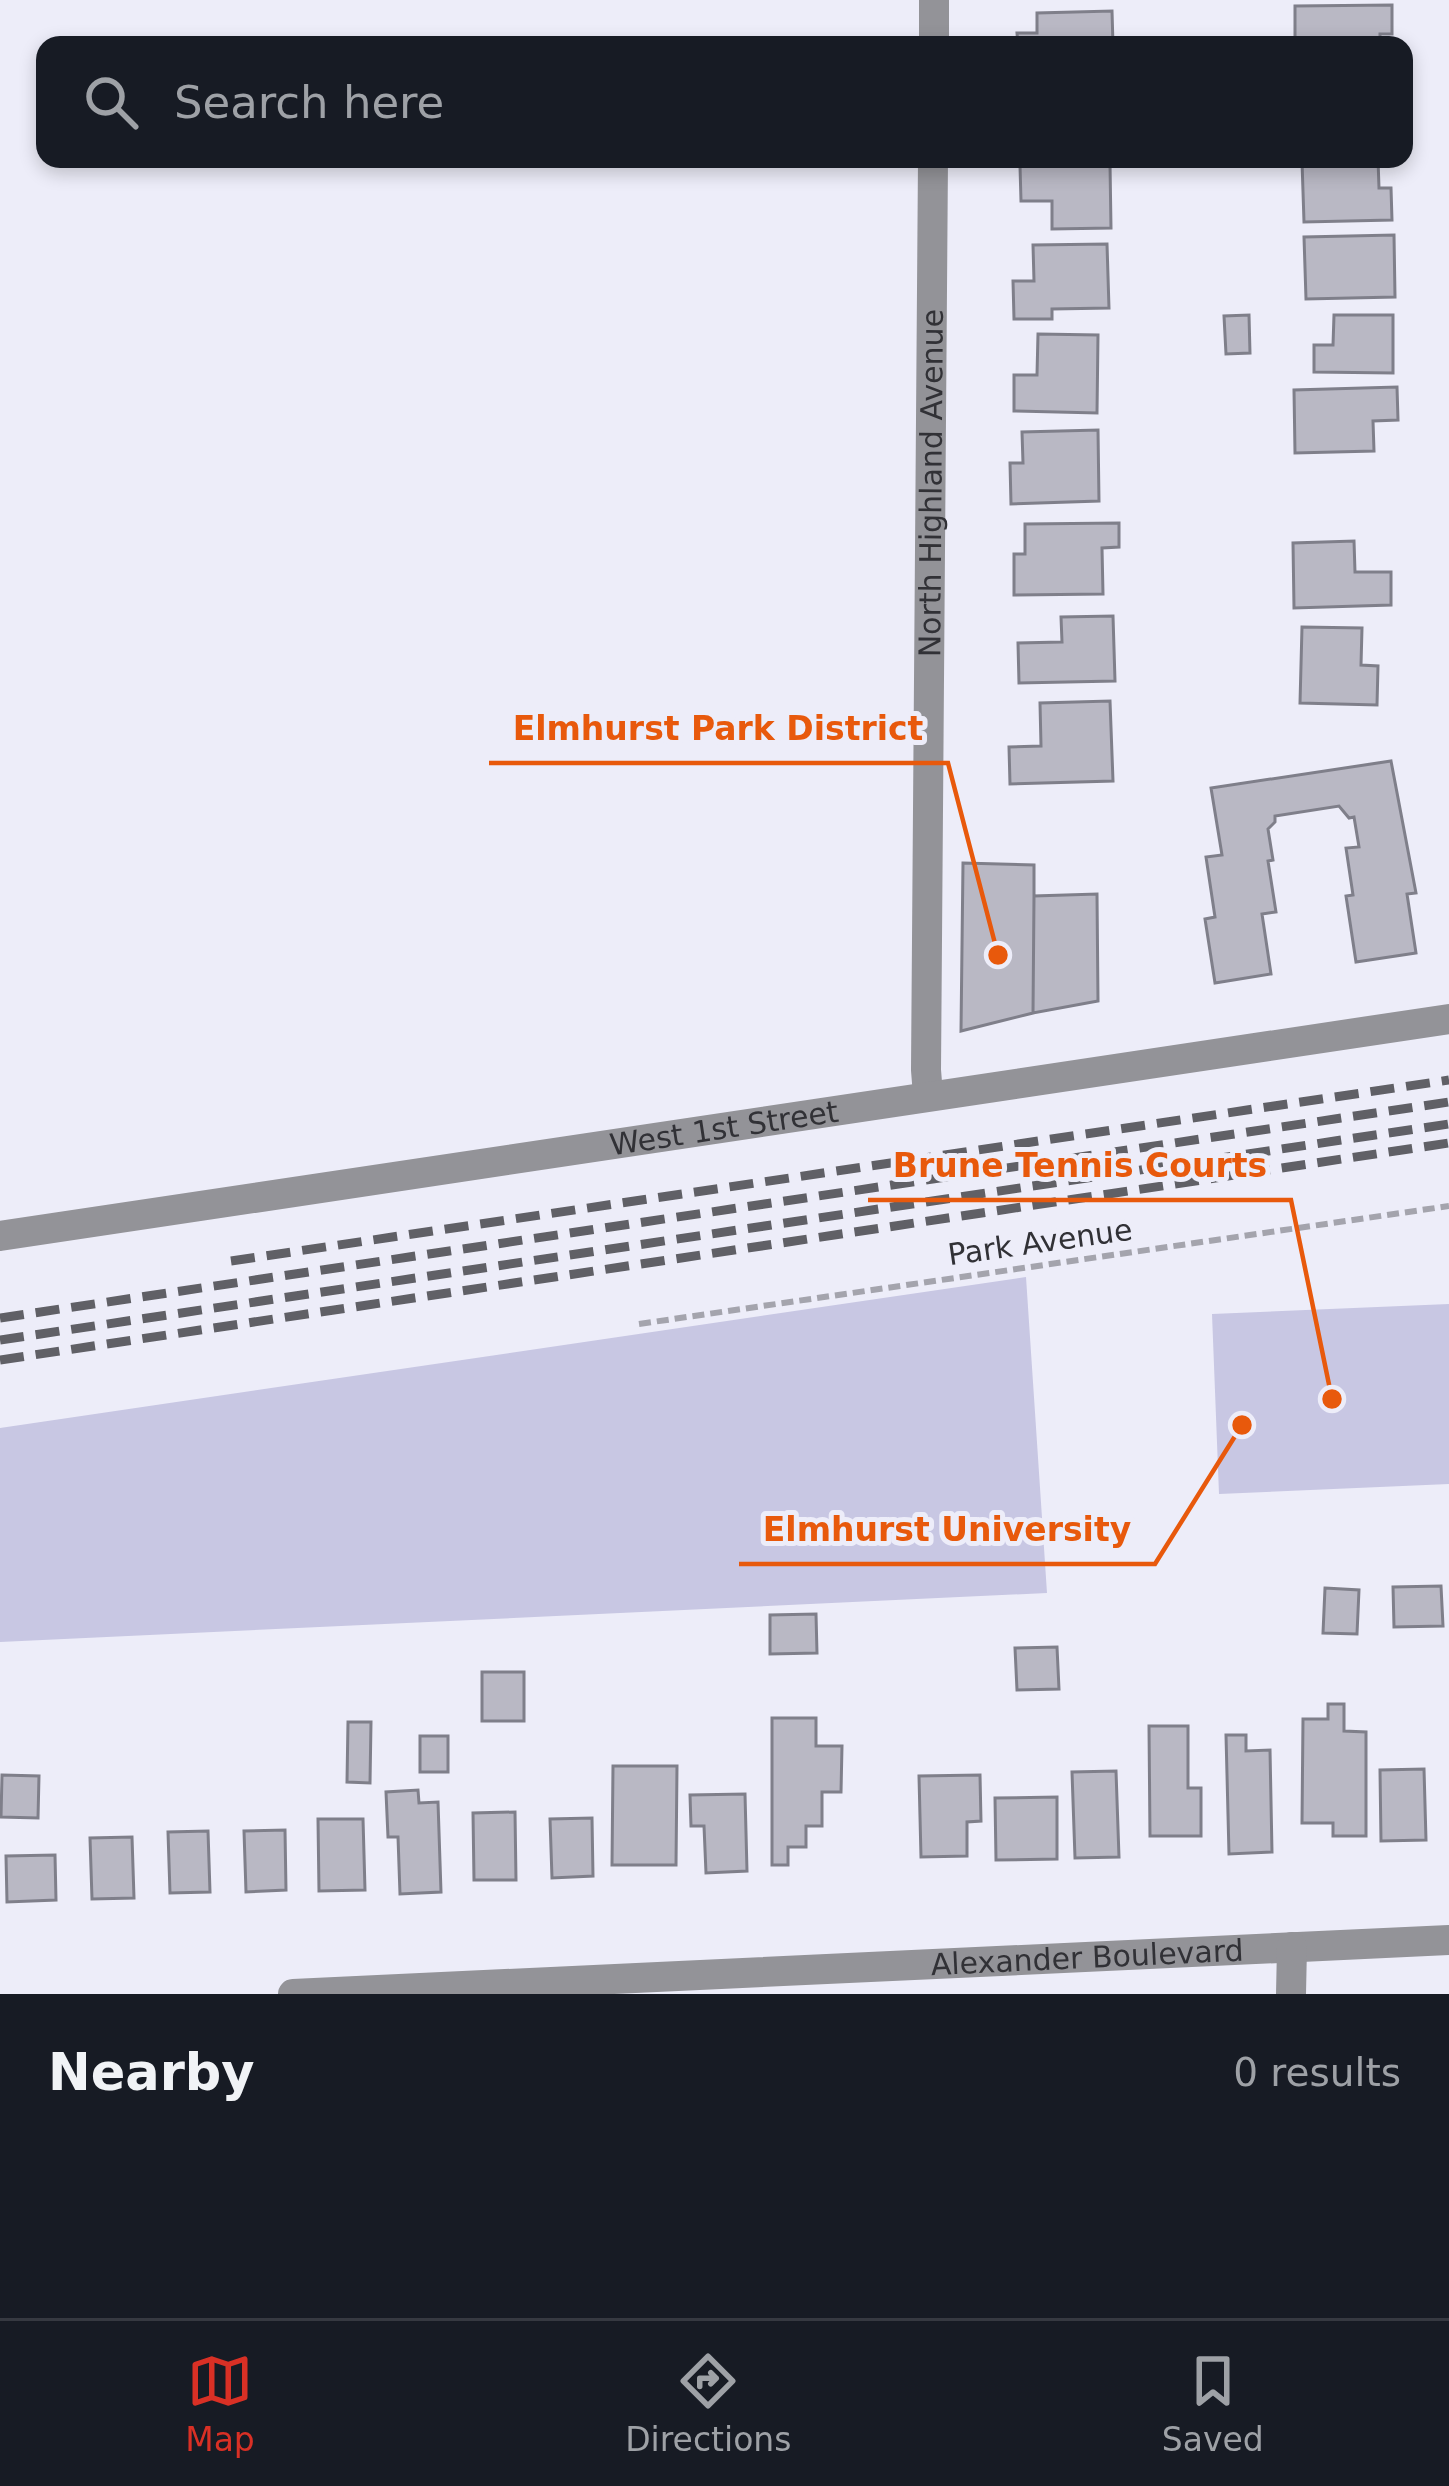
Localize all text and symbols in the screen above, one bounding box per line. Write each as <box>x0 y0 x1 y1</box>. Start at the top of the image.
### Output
search box <box>36 36 1413 168</box>
icon: search <box>78 69 144 135</box>
text: Search here <box>174 76 444 129</box>
street label: North Highland Avenue <box>912 309 949 657</box>
callout: Elmhurst Park District <box>489 694 948 763</box>
text: Elmhurst Park District <box>513 709 924 748</box>
street label: West 1st Street <box>607 1093 841 1162</box>
callout: Brune Tennis Courts <box>868 1131 1291 1200</box>
text: Brune Tennis Courts <box>893 1146 1267 1185</box>
street label: Park Avenue <box>946 1212 1134 1272</box>
callout: Elmhurst University <box>739 1495 1155 1564</box>
text: Elmhurst University <box>763 1510 1131 1549</box>
street label: Alexander Boulevard <box>930 1932 1244 1982</box>
text: Nearby <box>48 2043 255 2102</box>
text: 0 results <box>1233 2050 1401 2095</box>
tab: Map <box>185 2348 255 2459</box>
tab: Directions <box>625 2348 791 2459</box>
tab: Saved <box>1162 2348 1264 2459</box>

